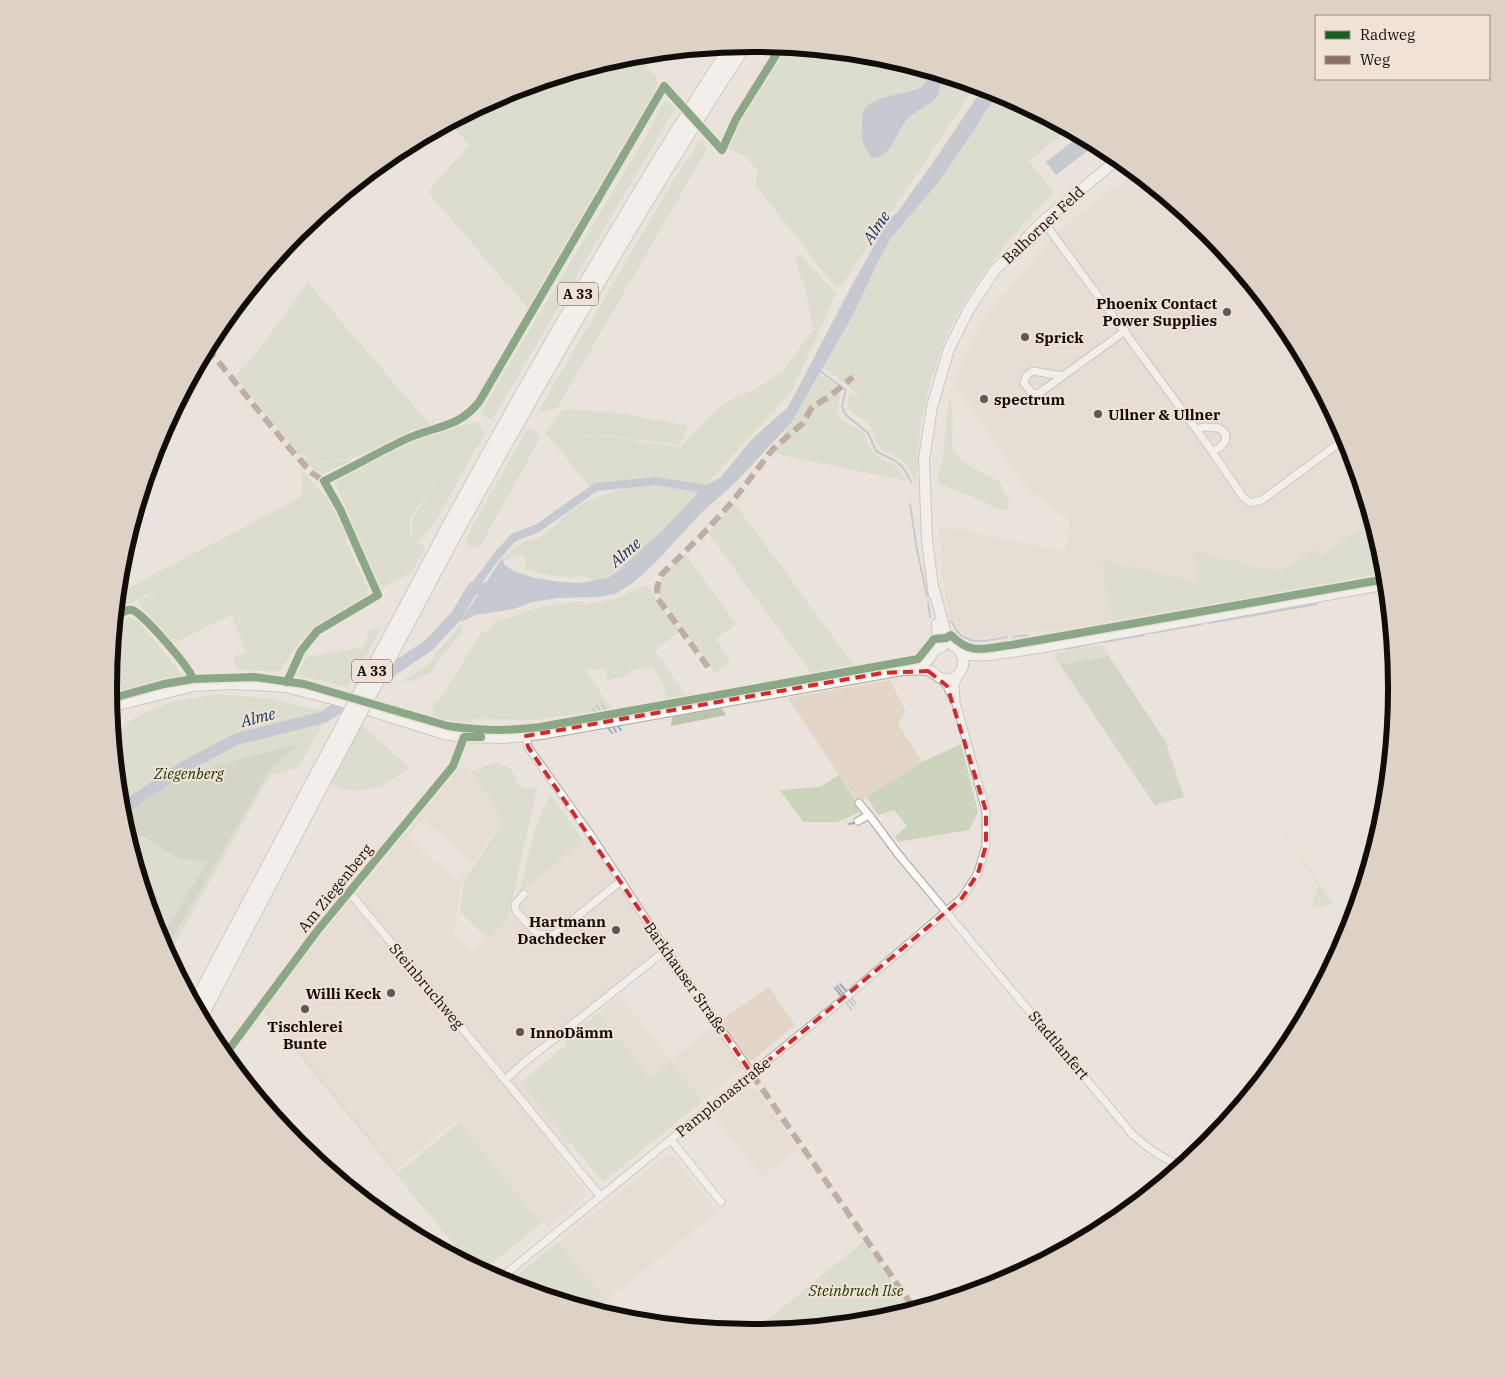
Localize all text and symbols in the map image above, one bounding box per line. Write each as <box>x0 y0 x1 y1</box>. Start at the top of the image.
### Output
legend <box>1315 15 1490 80</box>
text: Radweg <box>1360 25 1415 44</box>
text: Weg <box>1360 50 1390 69</box>
street label: Balhorner Feld <box>998 182 1088 268</box>
water label: Alme <box>857 207 894 248</box>
road number: A 33 <box>558 282 598 306</box>
place label: Phoenix Contact Power Supplies <box>1096 294 1217 330</box>
marker: Phoenix Contact Power Supplies <box>1221 306 1233 318</box>
place label: Sprick <box>1035 328 1084 347</box>
marker: Sprick <box>1019 331 1031 343</box>
place label: spectrum <box>994 390 1066 409</box>
marker: spectrum <box>978 393 990 405</box>
place label: Ullner & Ullner <box>1108 405 1221 424</box>
marker: Ullner & Ullner <box>1092 408 1104 420</box>
water label: Alme <box>604 533 645 572</box>
road number: A 33 <box>352 659 392 682</box>
water label: Alme <box>238 703 277 731</box>
park label: Ziegenberg <box>153 764 225 783</box>
street label: Am Ziegenberg <box>294 840 376 936</box>
place label: Hartmann Dachdecker <box>517 912 607 948</box>
street label: Barkhauser Straße <box>640 918 732 1038</box>
marker: Hartmann Dachdecker <box>610 924 622 936</box>
street label: Steinbruchweg <box>386 939 468 1033</box>
place label: Willi Keck <box>306 984 382 1003</box>
marker: Willi Keck <box>385 987 397 999</box>
marker: Tischlerei Bunte <box>299 1003 311 1015</box>
street label: Stadtlanfert <box>1025 1007 1093 1083</box>
place label: Tischlerei Bunte <box>267 1017 343 1053</box>
place label: InnoDämm <box>530 1023 614 1042</box>
marker: InnoDämm <box>514 1026 526 1038</box>
street label: Pamplonastraße <box>672 1053 774 1141</box>
park label: Steinbruch Ilse <box>808 1281 904 1300</box>

